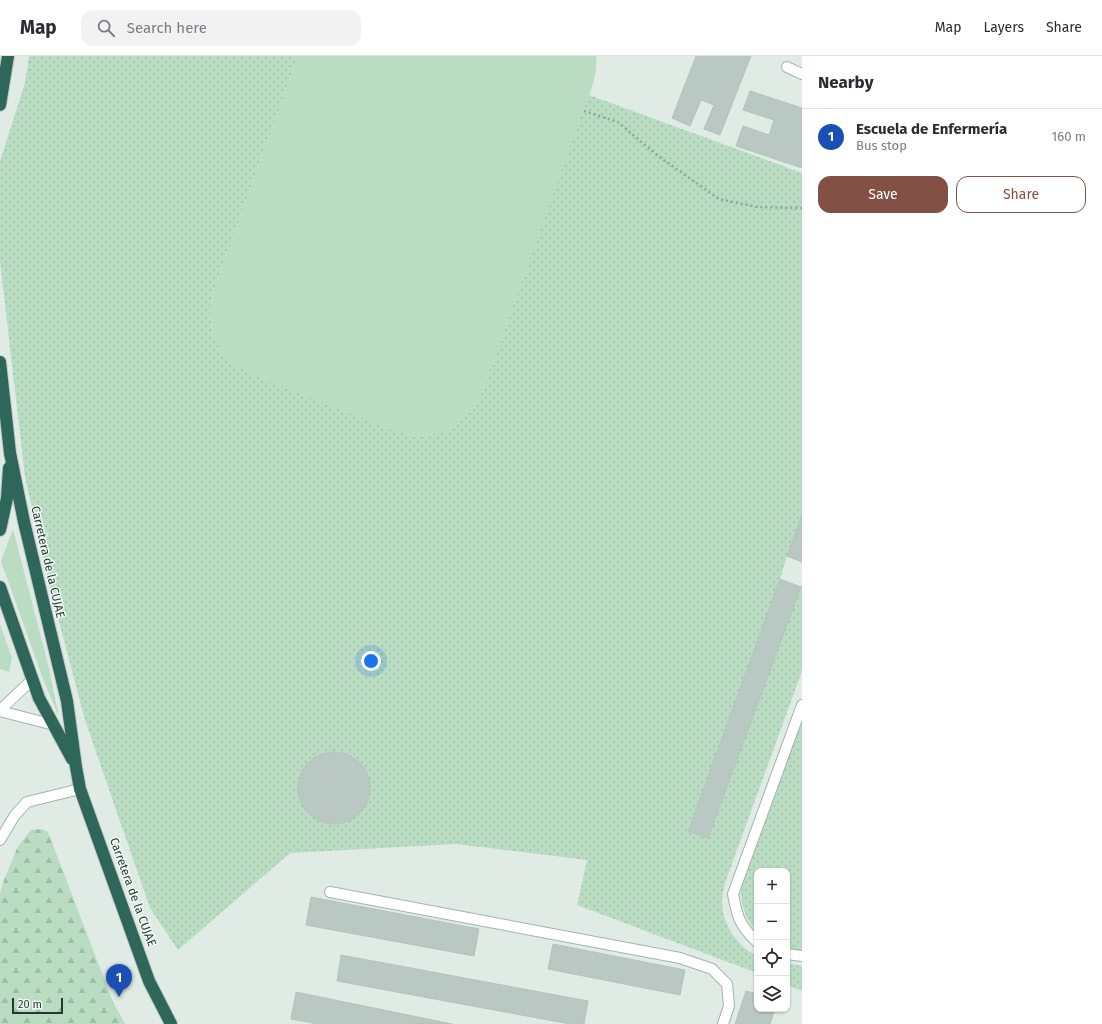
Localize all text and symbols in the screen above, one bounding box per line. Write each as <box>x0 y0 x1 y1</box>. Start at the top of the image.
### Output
search box <box>81 10 361 46</box>
text: Map <box>20 16 57 39</box>
icon: search <box>95 17 117 39</box>
text: Search here <box>127 19 207 37</box>
text: Map <box>935 19 961 36</box>
text: Layers <box>983 19 1024 36</box>
text: Share <box>1046 19 1082 36</box>
text: Nearby <box>818 72 873 93</box>
text: Escuela de Enfermería <box>856 120 1007 138</box>
text: 1 <box>828 129 834 144</box>
text: 160 m <box>1052 129 1086 144</box>
text: Bus stop <box>856 138 907 153</box>
button: Save <box>818 176 948 213</box>
button: Share <box>956 176 1086 213</box>
street label: Carretera de la CUJAE <box>28 505 68 619</box>
your location <box>361 651 381 671</box>
street label: Carretera de la CUJAE <box>107 836 159 948</box>
map controls <box>754 868 790 1012</box>
button: + <box>754 868 790 904</box>
button: − <box>754 904 790 940</box>
button: locate <box>754 940 790 976</box>
pin: 1 <box>106 964 132 997</box>
button: layers <box>754 976 790 1012</box>
scale bar <box>12 996 63 1015</box>
text: 20 m <box>18 998 42 1011</box>

